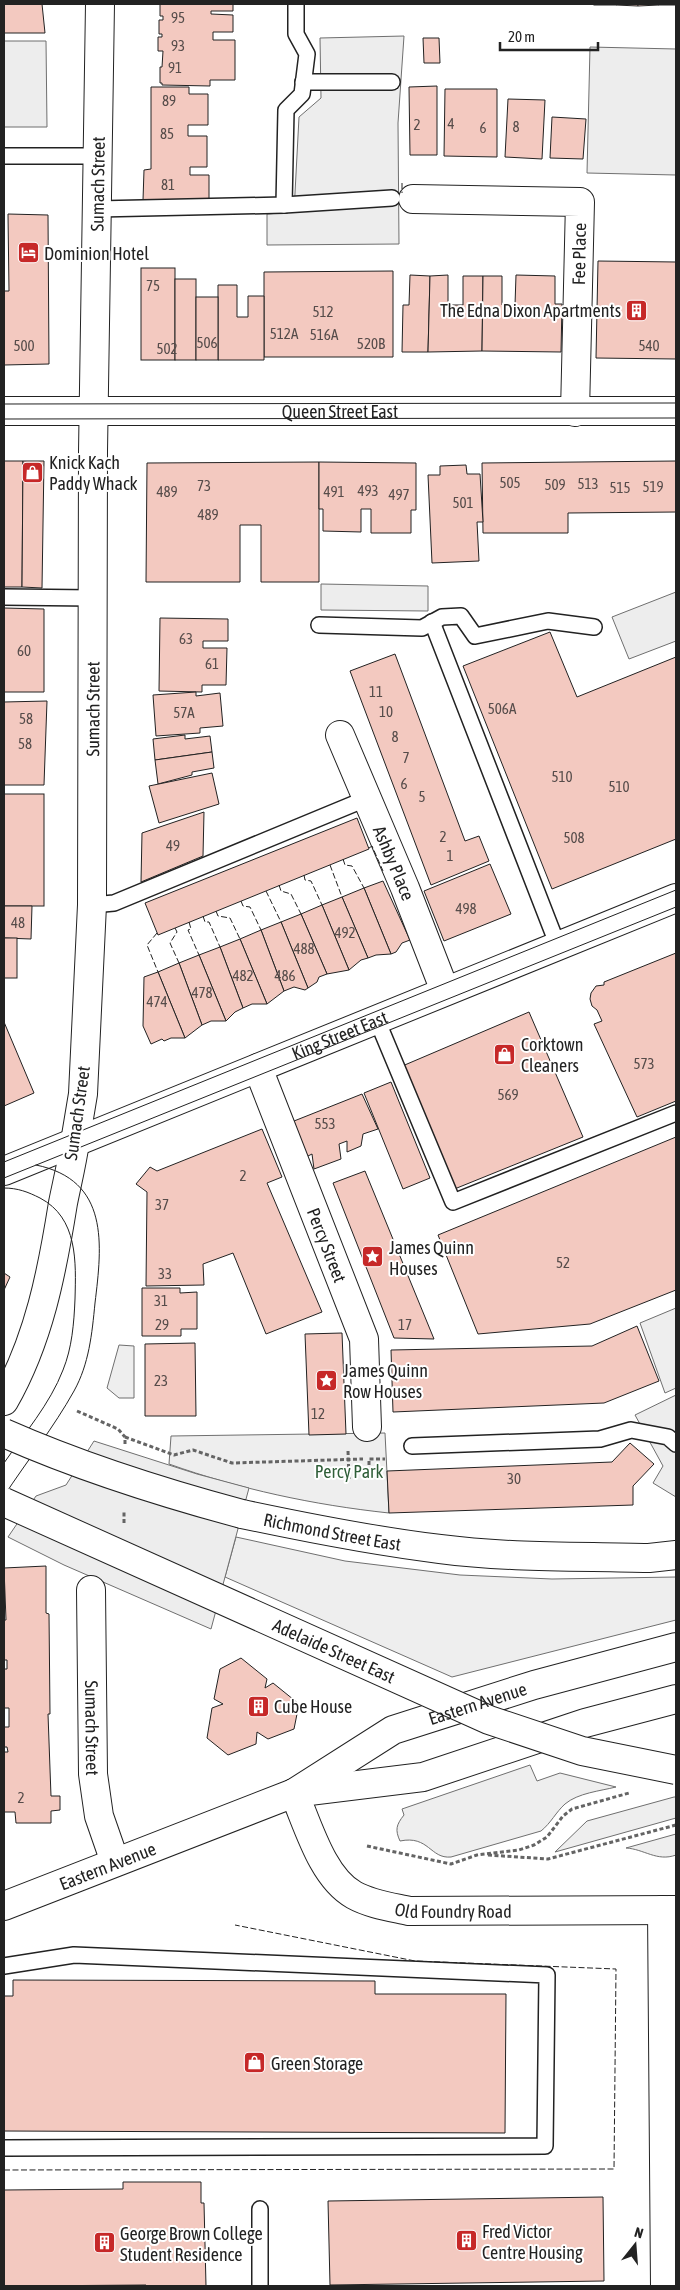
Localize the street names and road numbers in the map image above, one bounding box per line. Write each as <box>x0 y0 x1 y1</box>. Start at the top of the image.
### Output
street label: Sumach Street <box>86 136 108 232</box>
street label: Fee Place <box>568 223 590 285</box>
street label: Queen Street East <box>282 401 398 422</box>
street label: Sumach Street <box>82 661 103 756</box>
street label: Ashby Place <box>369 822 419 903</box>
street label: King Street East <box>288 1006 390 1064</box>
street label: Sumach Street <box>60 1065 94 1161</box>
street label: Percy Street <box>303 1205 351 1285</box>
street label: Richmond Street East <box>262 1508 402 1554</box>
street label: Adelaide Street East <box>270 1614 399 1687</box>
street label: Eastern Avenue <box>426 1678 529 1729</box>
street label: Sumach Street <box>81 1680 104 1776</box>
street label: Eastern Avenue <box>56 1837 159 1894</box>
street label: Old Foundry Road <box>393 1898 512 1922</box>

